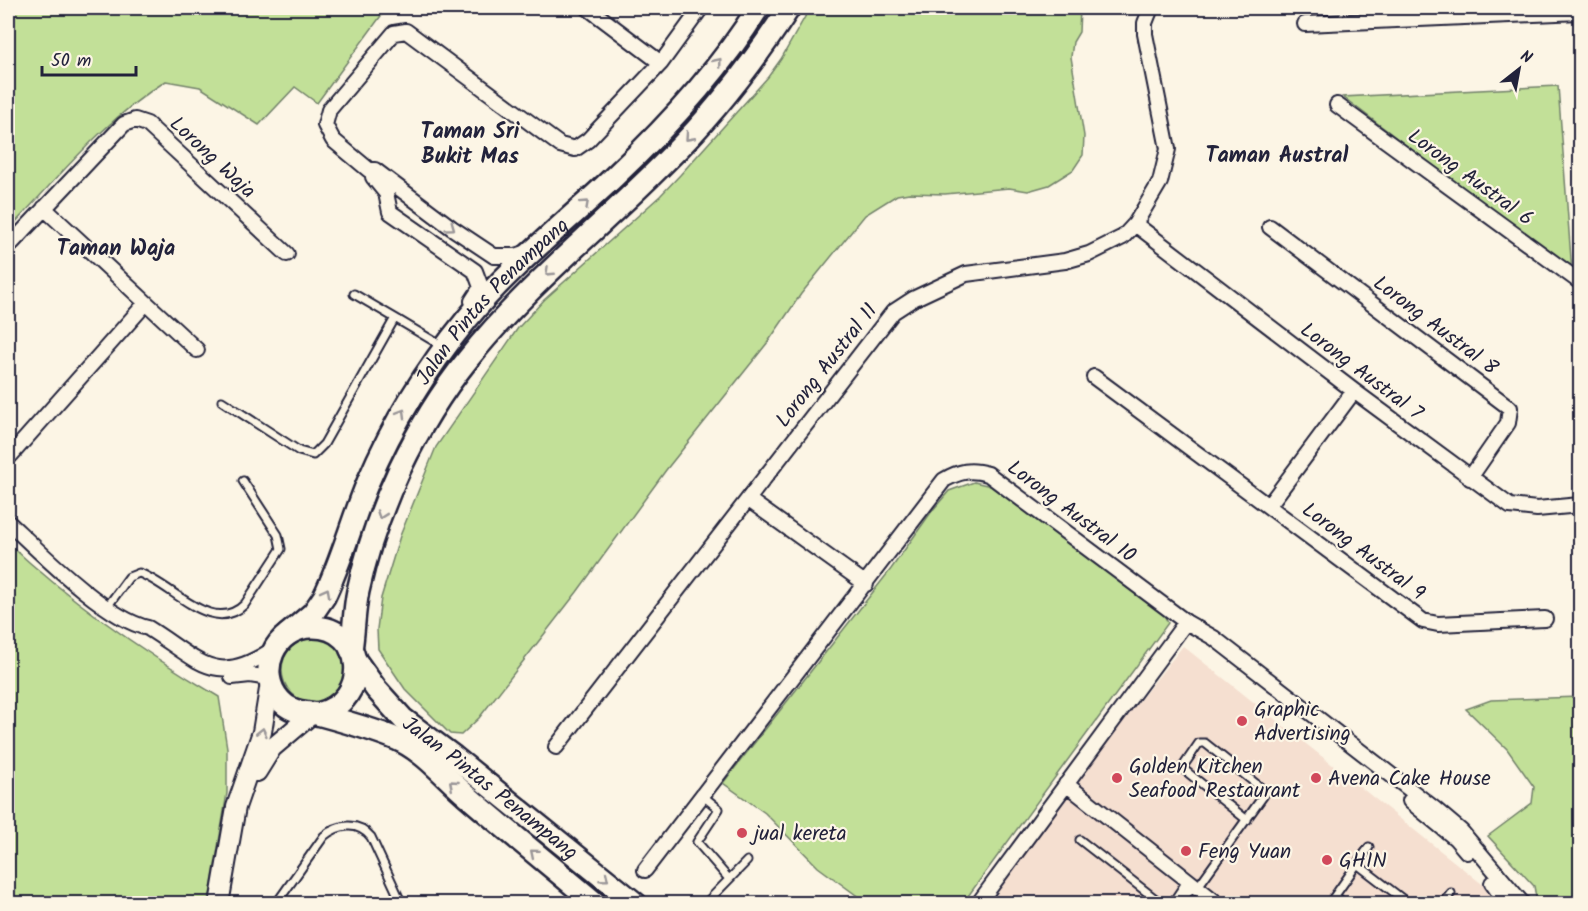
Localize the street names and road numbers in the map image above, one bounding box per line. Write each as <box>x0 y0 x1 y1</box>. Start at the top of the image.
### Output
street label: Lorong Waja <box>161 109 263 207</box>
street label: Lorong Austral 6 <box>1400 121 1540 235</box>
street label: Jalan Pintas Penampang <box>408 210 577 392</box>
street label: Lorong Austral 8 <box>1365 268 1505 385</box>
street label: Lorong Austral 11 <box>768 296 887 435</box>
street label: Lorong Austral 7 <box>1292 315 1431 430</box>
street label: Lorong Austral 10 <box>999 453 1143 572</box>
street label: Lorong Austral 9 <box>1294 495 1432 610</box>
street label: Jalan Pintas Penampang <box>394 709 585 869</box>

